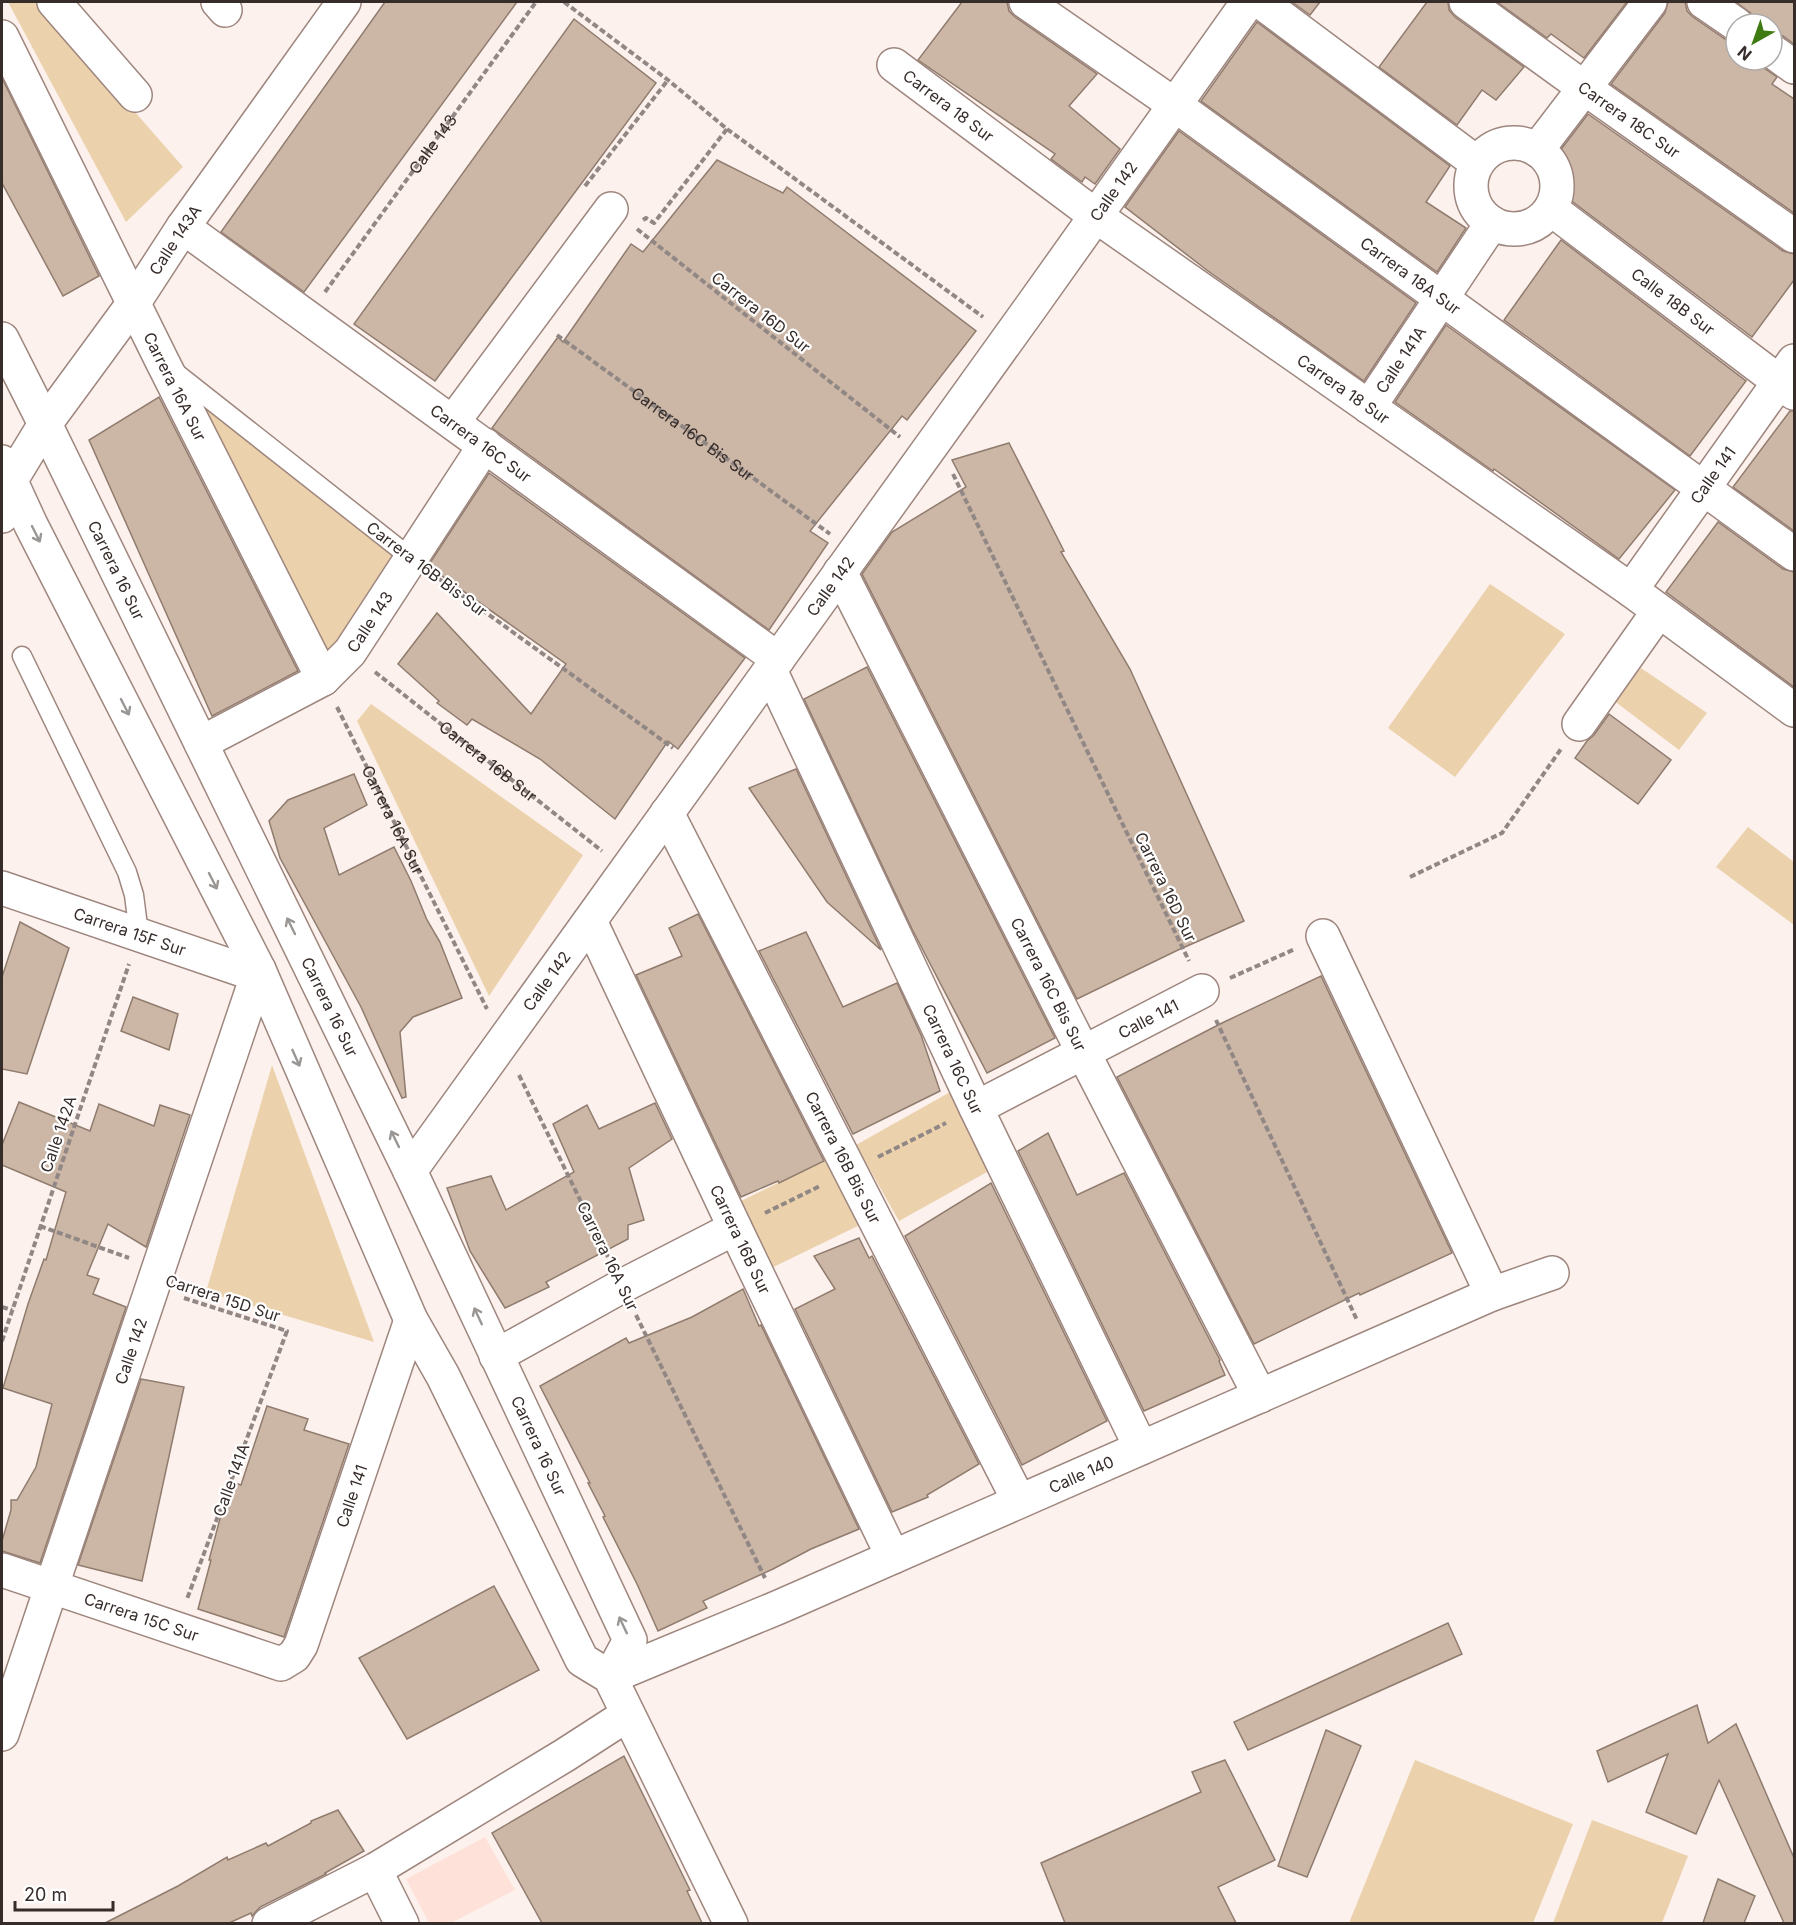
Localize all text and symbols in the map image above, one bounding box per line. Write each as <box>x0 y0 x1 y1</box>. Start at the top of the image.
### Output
north arrow <box>1724 12 1784 72</box>
text: N <box>1733 42 1755 65</box>
street label: Carrera 18 Sur <box>899 65 998 146</box>
street label: Carrera 18C Sur <box>1574 77 1684 162</box>
street label: Calle 143 <box>404 110 461 178</box>
street label: Calle 142 <box>1085 157 1141 225</box>
street label: Calle 143A <box>145 201 206 279</box>
street label: Carrera 18A Sur <box>1356 233 1465 319</box>
street label: Calle 18B Sur <box>1627 263 1719 339</box>
street label: Carrera 16D Sur <box>708 267 814 357</box>
street label: Calle 141A <box>1371 322 1430 397</box>
street label: Carrera 16A Sur <box>139 329 211 444</box>
street label: Carrera 18 Sur <box>1293 350 1393 428</box>
street label: Carrera 16C Bis Sur <box>627 383 758 485</box>
street label: Carrera 16C Sur <box>426 400 535 487</box>
street label: Calle 141 <box>1686 443 1740 508</box>
street label: Carrera 16 Sur <box>84 517 149 623</box>
street label: Carrera 16B Bis Sur <box>363 517 491 621</box>
one-way arrow <box>31 524 42 542</box>
street label: Calle 142 <box>802 553 858 620</box>
street label: Calle 143 <box>342 587 397 656</box>
one-way arrow <box>119 698 131 716</box>
street label: Carrera 16B Sur <box>435 717 541 806</box>
street label: Carrera 16A Sur <box>358 762 429 878</box>
street label: Carrera 16D Sur <box>1131 829 1201 945</box>
one-way arrow <box>207 872 219 889</box>
street label: Carrera 15F Sur <box>71 903 189 960</box>
street label: Carrera 16C Bis Sur <box>1006 914 1091 1054</box>
one-way arrow <box>285 918 296 936</box>
street label: Calle 142 <box>518 947 575 1015</box>
street label: Carrera 16 Sur <box>297 954 363 1060</box>
street label: Calle 141 <box>1115 995 1182 1043</box>
street label: Carrera 16C Sur <box>918 1001 988 1118</box>
one-way arrow <box>291 1048 302 1066</box>
street label: Carrera 16B Bis Sur <box>801 1088 885 1227</box>
street label: Calle 142A <box>36 1093 80 1175</box>
one-way arrow <box>389 1131 400 1149</box>
street label: Carrera 16B Sur <box>706 1181 775 1297</box>
street label: Carrera 16A Sur <box>573 1198 643 1314</box>
street label: Carrera 15D Sur <box>163 1270 283 1326</box>
one-way arrow <box>471 1307 483 1325</box>
street label: Calle 142 <box>110 1315 151 1387</box>
street label: Carrera 16 Sur <box>507 1392 571 1499</box>
street label: Calle 141A <box>209 1441 253 1519</box>
street label: Calle 140 <box>1046 1451 1117 1497</box>
street label: Calle 141 <box>331 1462 371 1530</box>
street label: Carrera 15C Sur <box>81 1588 201 1646</box>
one-way arrow <box>617 1617 629 1635</box>
scale bar <box>15 1874 112 1912</box>
text: 20 m <box>24 1884 67 1905</box>

